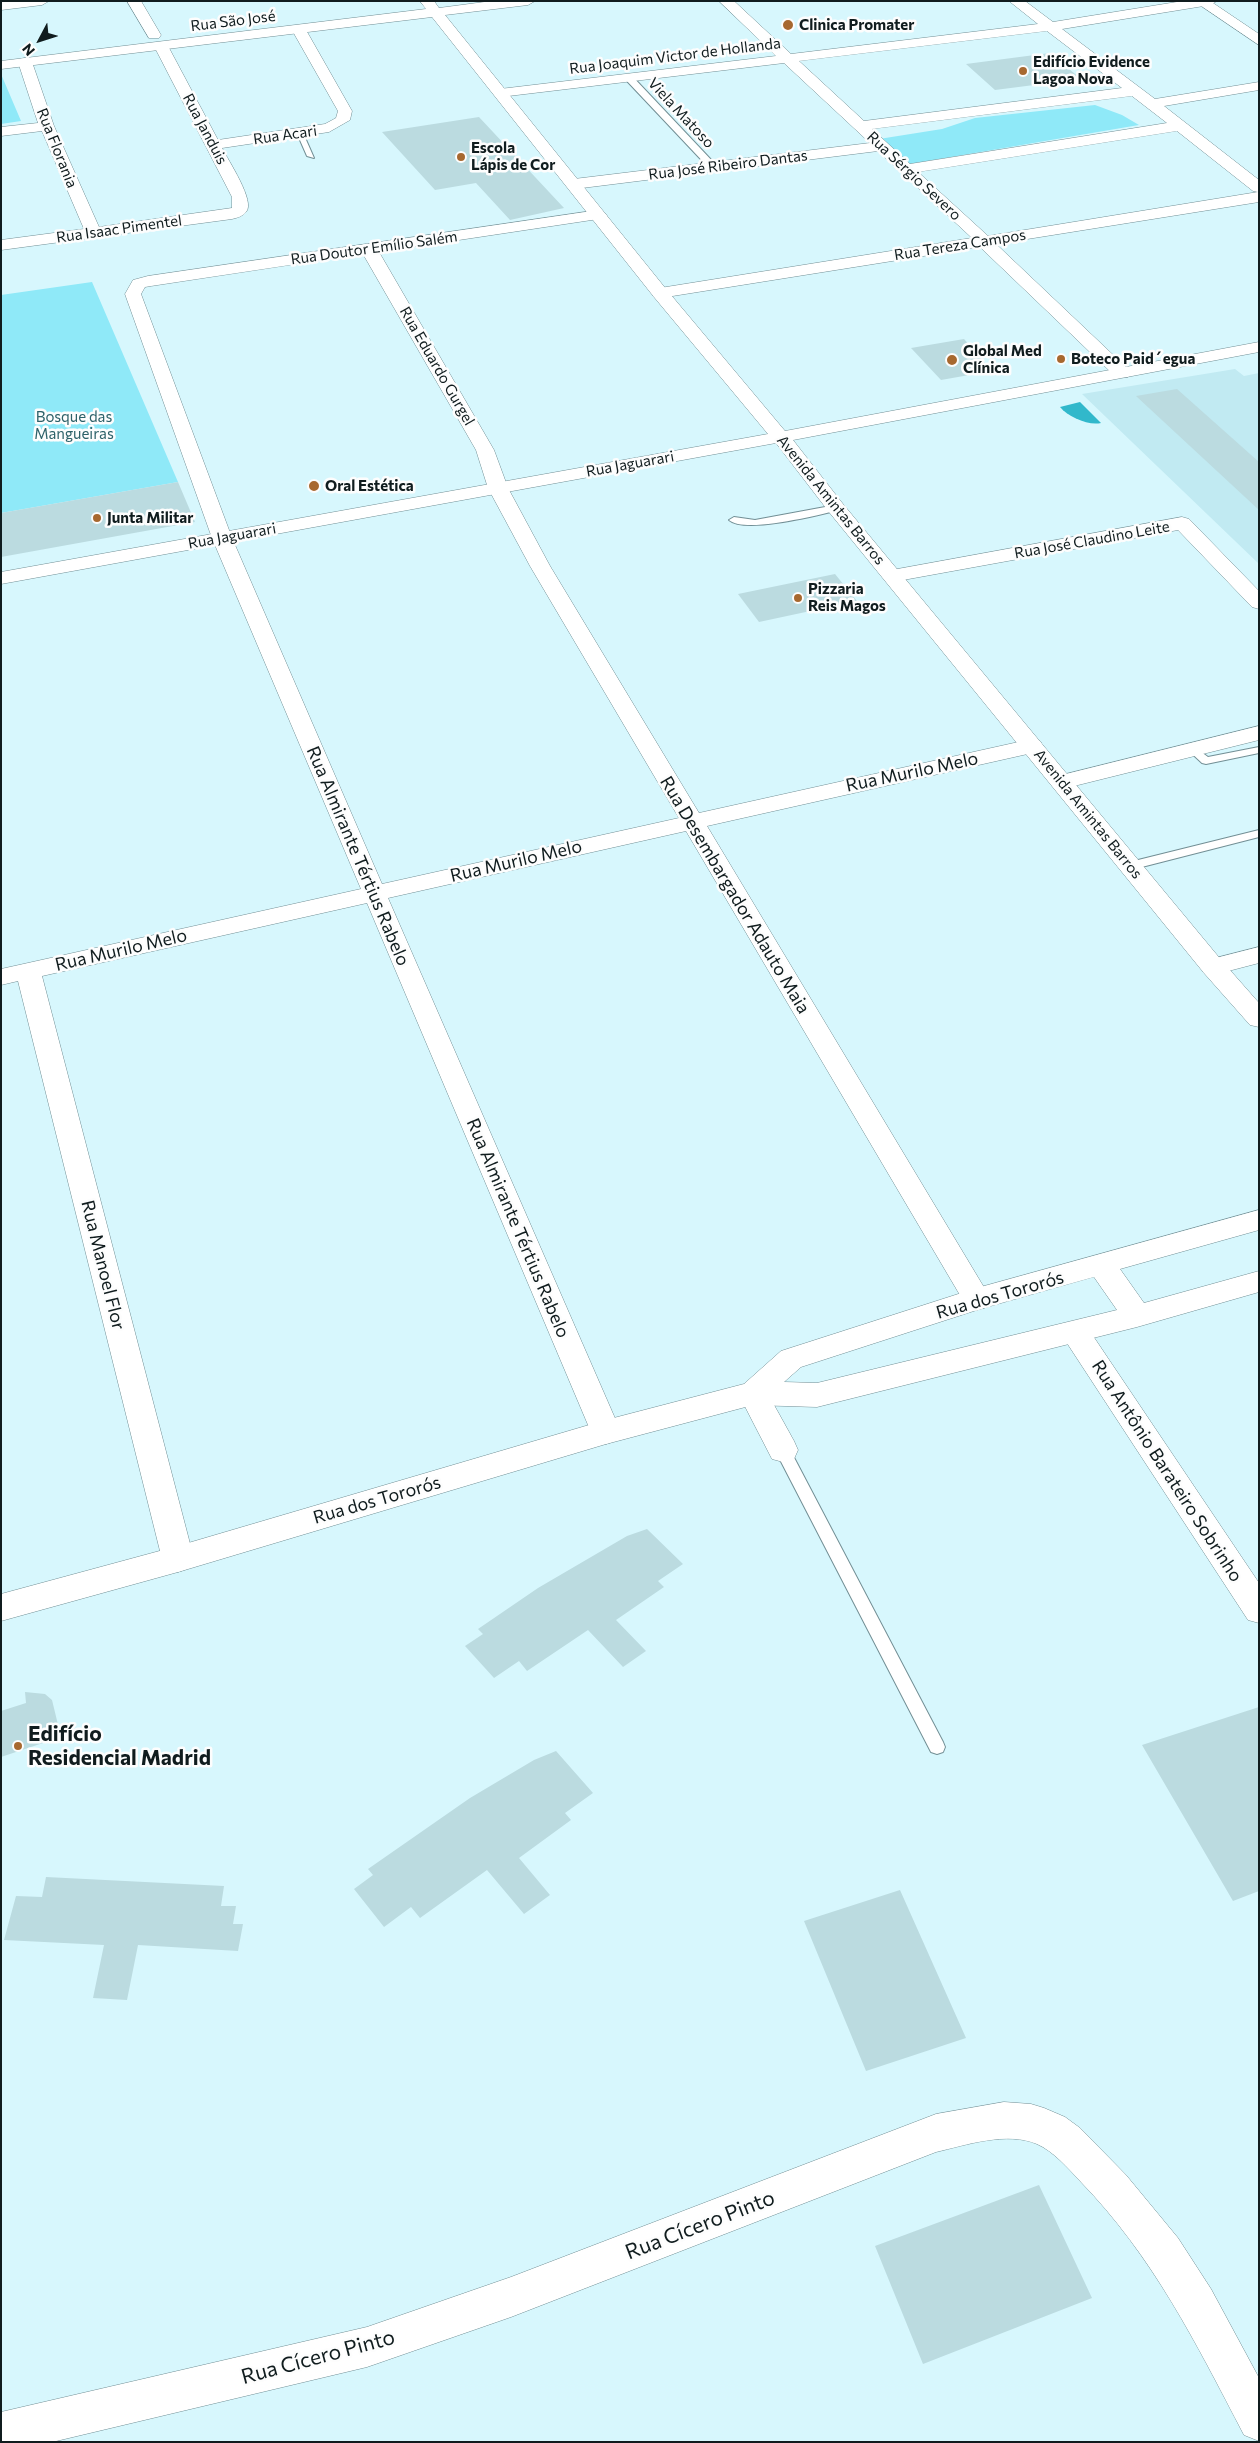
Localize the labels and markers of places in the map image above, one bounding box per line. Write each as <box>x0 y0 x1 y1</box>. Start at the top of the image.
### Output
place label: Clinica Promater <box>799 16 914 34</box>
marker: Clinica Promater <box>781 18 795 32</box>
place label: Edifício Evidence Lagoa Nova <box>1033 53 1150 88</box>
marker: Edifício Evidence Lagoa Nova <box>1017 65 1029 77</box>
place label: Escola Lápis de Cor <box>471 139 555 174</box>
marker: Escola Lápis de Cor <box>455 151 467 163</box>
place label: Global Med Clínica <box>963 342 1042 377</box>
place label: Boteco Paid´egua <box>1071 350 1195 368</box>
marker: Global Med Clínica <box>945 353 959 367</box>
marker: Boteco Paid´egua <box>1055 353 1067 365</box>
place label: Oral Estética <box>325 477 414 495</box>
marker: Oral Estética <box>307 479 321 493</box>
place label: Junta Militar <box>107 509 193 527</box>
marker: Junta Militar <box>91 512 103 524</box>
place label: Pizzaria Reis Magos <box>808 580 886 615</box>
marker: Pizzaria Reis Magos <box>792 592 804 604</box>
place label: Edifício Residencial Madrid <box>28 1721 211 1771</box>
marker: Edifício Residencial Madrid <box>12 1740 24 1752</box>

